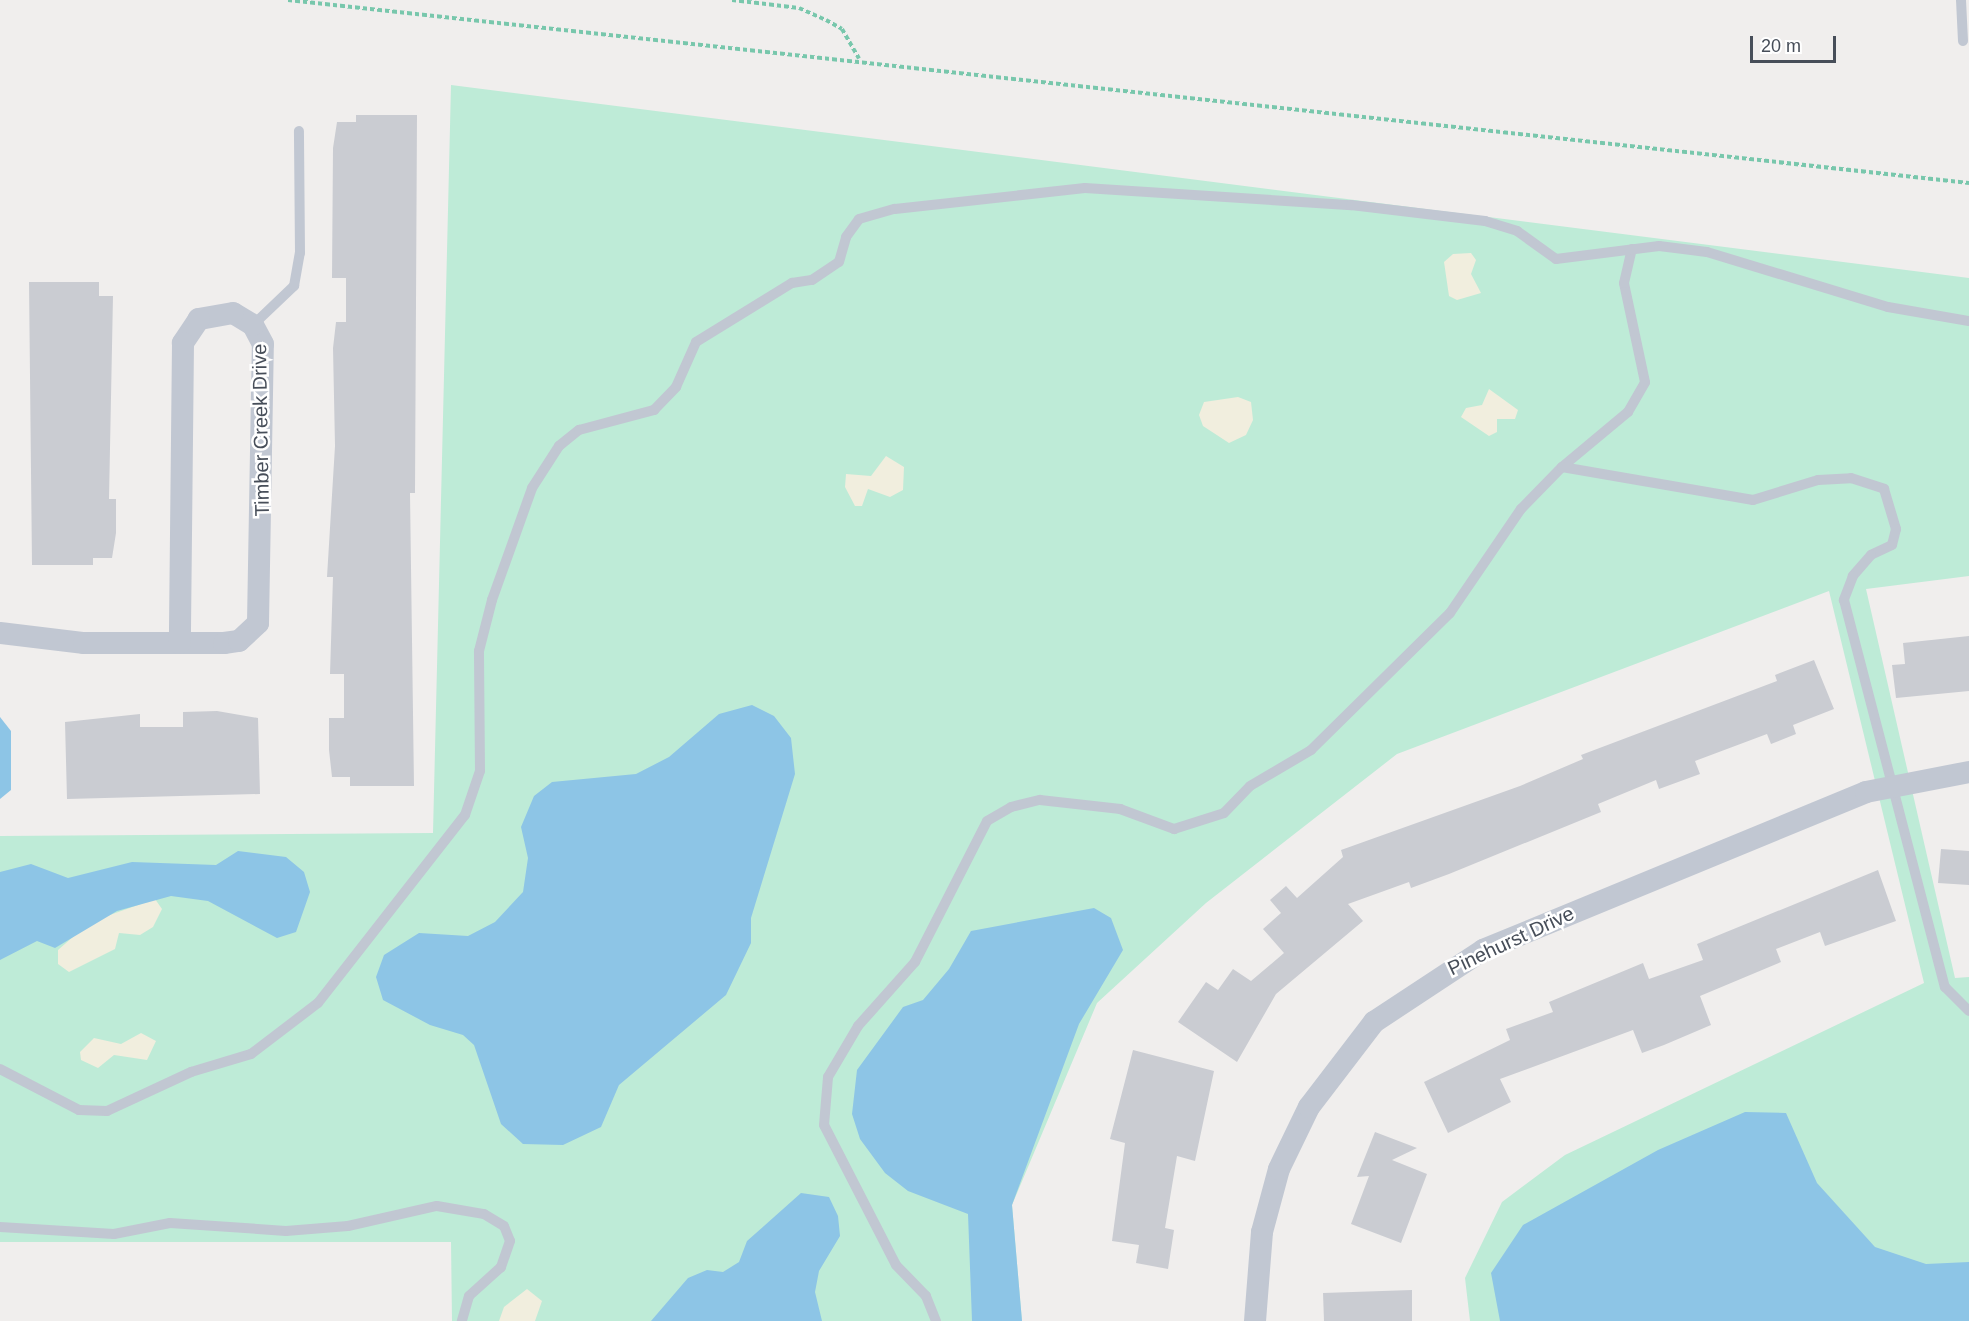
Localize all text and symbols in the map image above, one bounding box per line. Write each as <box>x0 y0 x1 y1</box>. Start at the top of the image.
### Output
scale bar <box>1753 24 1838 62</box>
text: 20 m <box>1761 36 1801 56</box>
street label: Timber Creek Drive <box>247 343 275 517</box>
street label: Pinehurst Drive <box>1444 901 1578 981</box>

